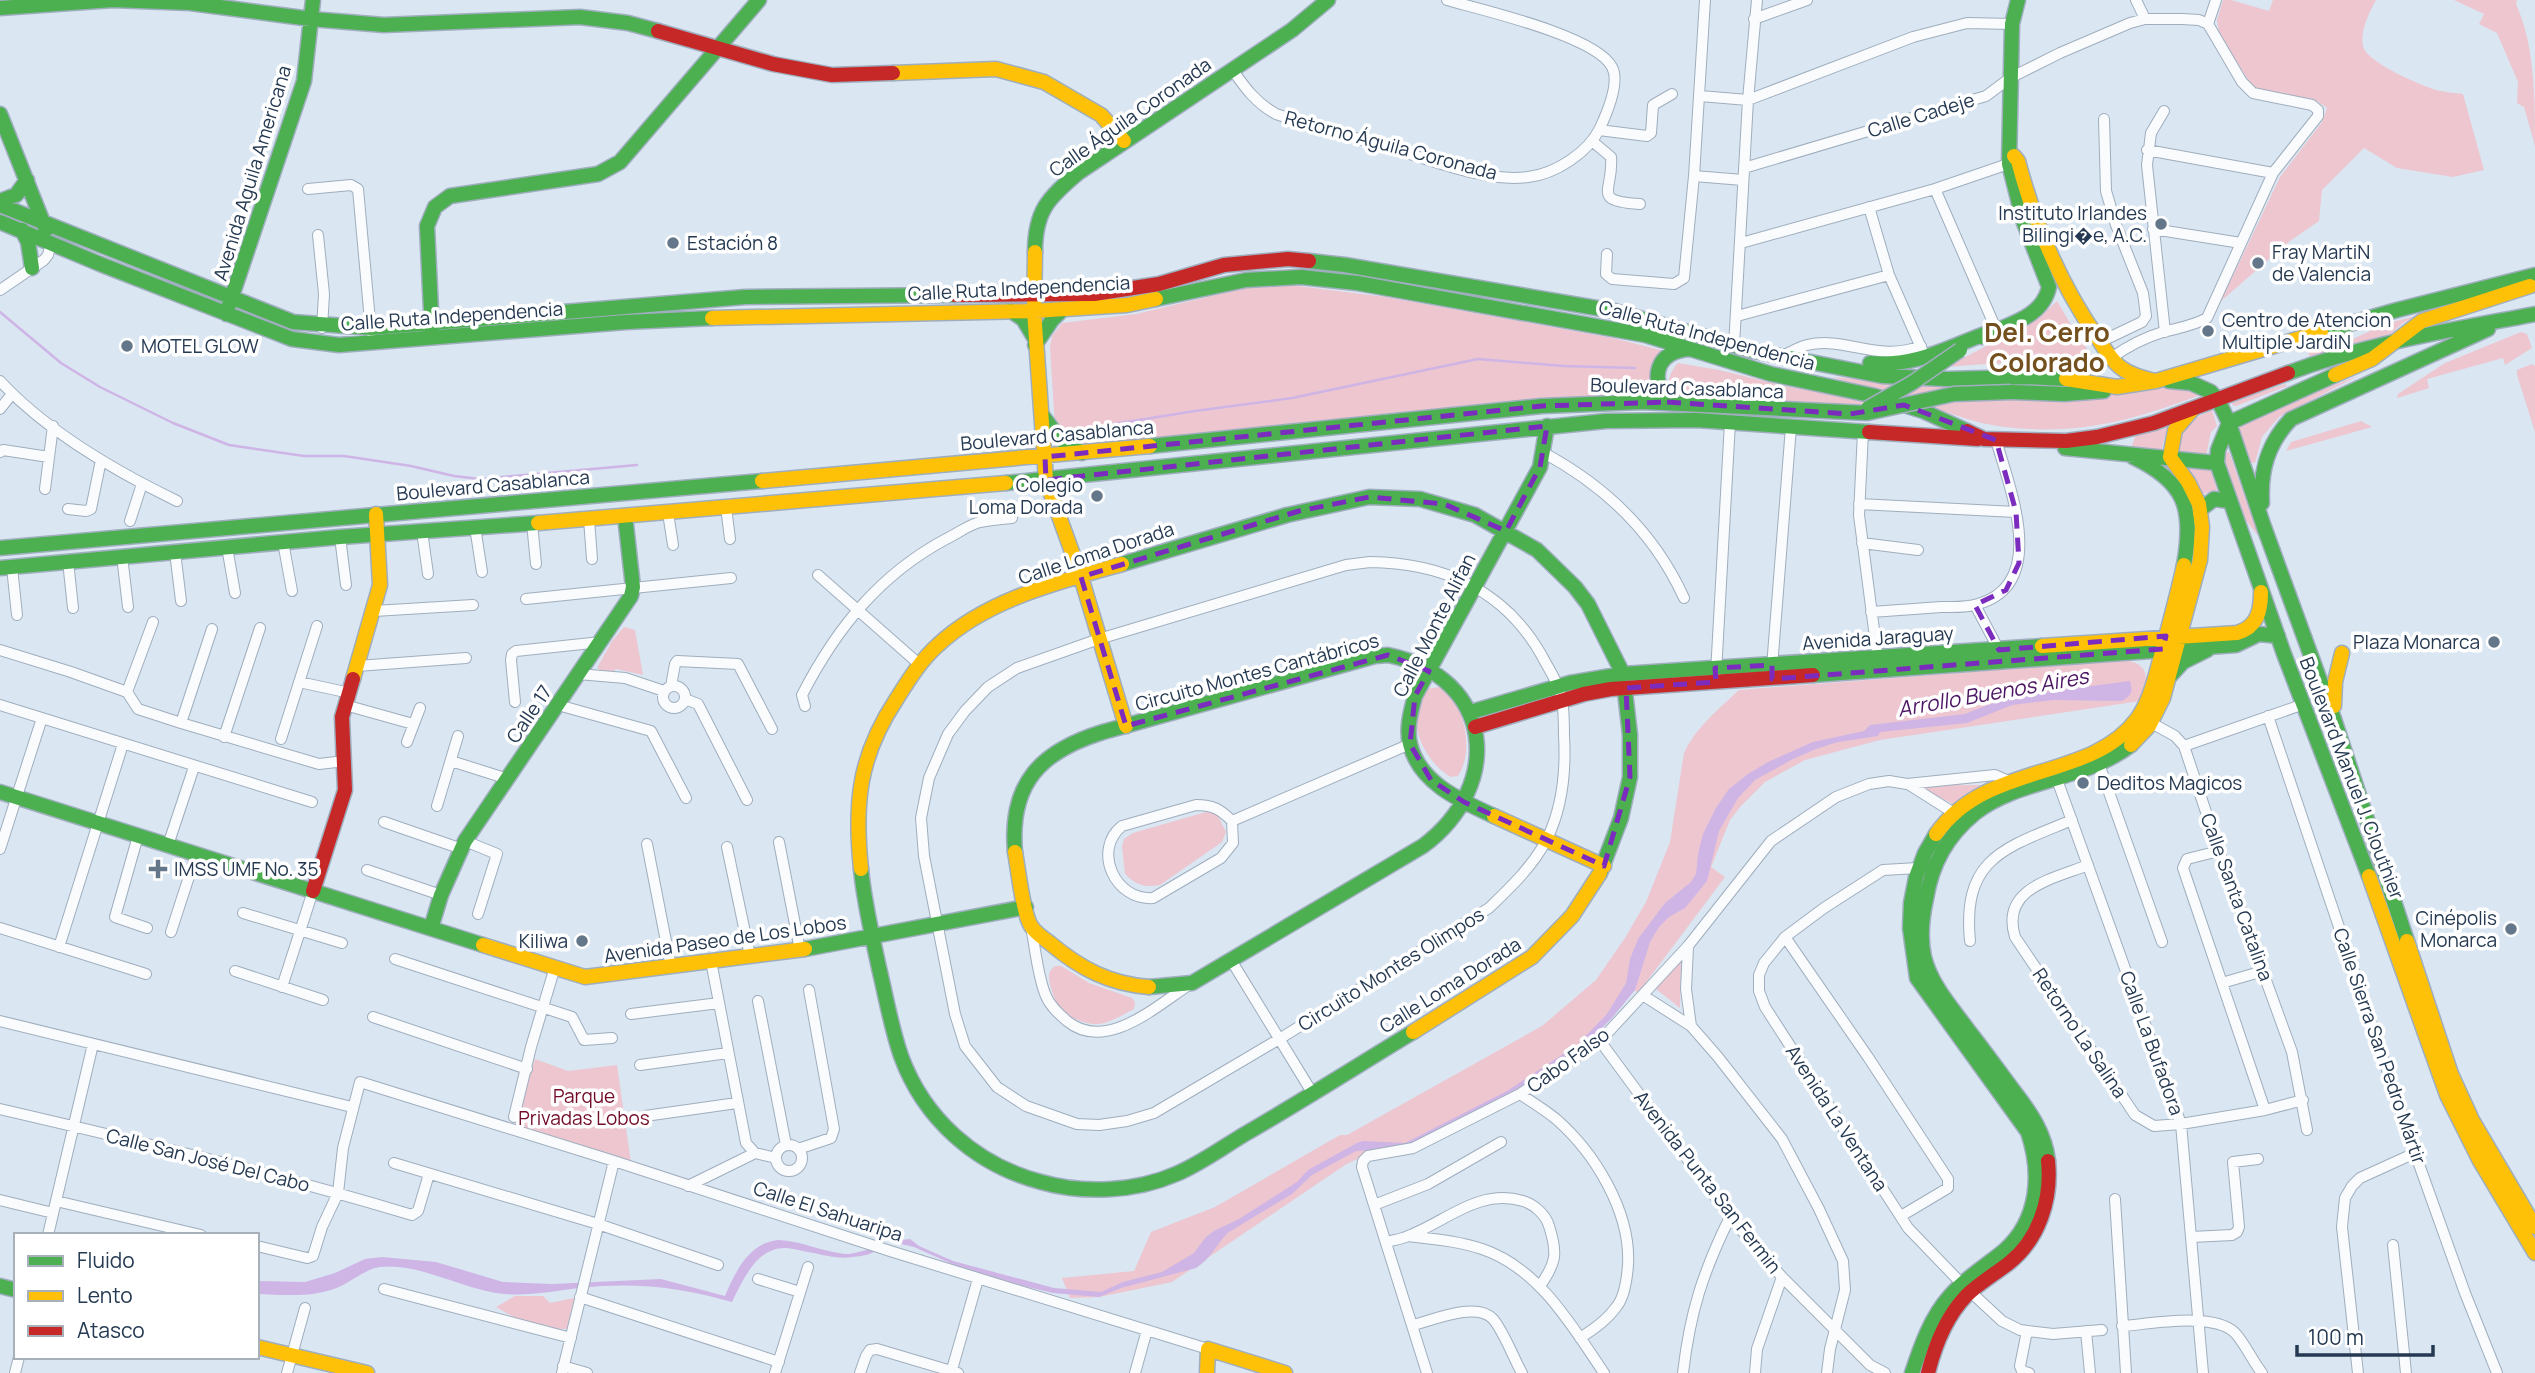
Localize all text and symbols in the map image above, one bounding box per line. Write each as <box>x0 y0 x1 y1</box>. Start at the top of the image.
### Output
street label: Calle Águila Coronada <box>1044 51 1216 183</box>
street label: Avenida Aguila Americana <box>207 62 297 284</box>
street label: Calle Cadeje <box>1864 86 1978 144</box>
street label: Retorno Águila Coronada <box>1282 104 1500 186</box>
place label: Instituto Irlandes Bilingi�e, A.C. <box>1998 200 2147 248</box>
marker: Instituto Irlandes Bilingi�e, A.C. <box>2153 216 2169 232</box>
place label: Estación 8 <box>687 230 778 256</box>
marker: Estación 8 <box>665 235 681 251</box>
place label: Fray MartiN de Valencia <box>2272 239 2371 287</box>
marker: Fray MartiN de Valencia <box>2250 255 2266 271</box>
street label: Calle Ruta Independencia <box>907 269 1131 307</box>
street label: Calle Ruta Independencia <box>1596 294 1818 376</box>
street label: Calle Ruta Independencia <box>340 295 564 337</box>
place label: Centro de Atencion Multiple JardiN <box>2222 307 2391 355</box>
district label: Del. Cerro Colorado <box>1984 314 2110 380</box>
marker: Centro de Atencion Multiple JardiN <box>2200 323 2216 339</box>
place label: MOTEL GLOW <box>141 333 259 359</box>
marker: MOTEL GLOW <box>119 338 135 354</box>
street label: Boulevard Casablanca <box>1590 372 1784 404</box>
street label: Boulevard Casablanca <box>959 414 1155 456</box>
street label: Boulevard Casablanca <box>395 464 591 506</box>
place label: Colegio Loma Dorada <box>969 472 1083 520</box>
marker: Colegio Loma Dorada <box>1089 488 1105 504</box>
street label: Calle Loma Dorada <box>1015 516 1177 590</box>
street label: Calle Monte Alifan <box>1387 549 1481 701</box>
street label: Avenida Jaraguay <box>1801 620 1955 656</box>
street label: Circuito Montes Cantábricos <box>1132 627 1382 717</box>
place label: Plaza Monarca <box>2353 629 2480 655</box>
marker: Plaza Monarca <box>2486 634 2502 650</box>
street label: Boulevard Manuel J. Clouthier <box>2294 653 2410 903</box>
water label: Arrollo Buenos Aires <box>1895 661 2092 723</box>
street label: Calle 17 <box>500 680 558 748</box>
place label: Deditos Magicos <box>2097 770 2242 796</box>
marker: Deditos Magicos <box>2075 775 2091 791</box>
street label: Calle Santa Catalina <box>2195 810 2279 984</box>
place label: IMSS UMF No. 35 <box>174 856 319 882</box>
marker: IMSS UMF No. 35 <box>148 859 168 879</box>
street label: Circuito Montes Olimpos <box>1293 901 1489 1037</box>
place label: Cinépolis Monarca <box>2416 905 2497 953</box>
street label: Avenida Paseo de Los Lobos <box>602 909 848 969</box>
marker: Cinépolis Monarca <box>2503 921 2519 937</box>
street label: Calle Sierra San Pedro Mártir <box>2327 925 2433 1168</box>
place label: Kiliwa <box>519 928 568 954</box>
street label: Calle Loma Dorada <box>1374 931 1526 1039</box>
marker: Kiliwa <box>574 933 590 949</box>
street label: Retorno La Salina <box>2027 963 2133 1103</box>
street label: Calle La Bufadora <box>2114 967 2190 1119</box>
street label: Cabo Falso <box>1522 1021 1614 1099</box>
street label: Avenida La Ventana <box>1780 1040 1894 1196</box>
park label: Parque Privadas Lobos <box>518 1083 650 1131</box>
street label: Avenida Punta San Fermin <box>1628 1085 1788 1279</box>
street label: Calle San José Del Cabo <box>104 1122 312 1198</box>
street label: Calle El Sahuaripa <box>750 1175 906 1247</box>
legend <box>14 1233 259 1359</box>
text: Fluido <box>77 1246 135 1274</box>
text: Lento <box>77 1281 133 1309</box>
scale bar <box>2297 1314 2434 1358</box>
text: Atasco <box>77 1316 145 1344</box>
text: 100 m <box>2308 1323 2364 1351</box>

